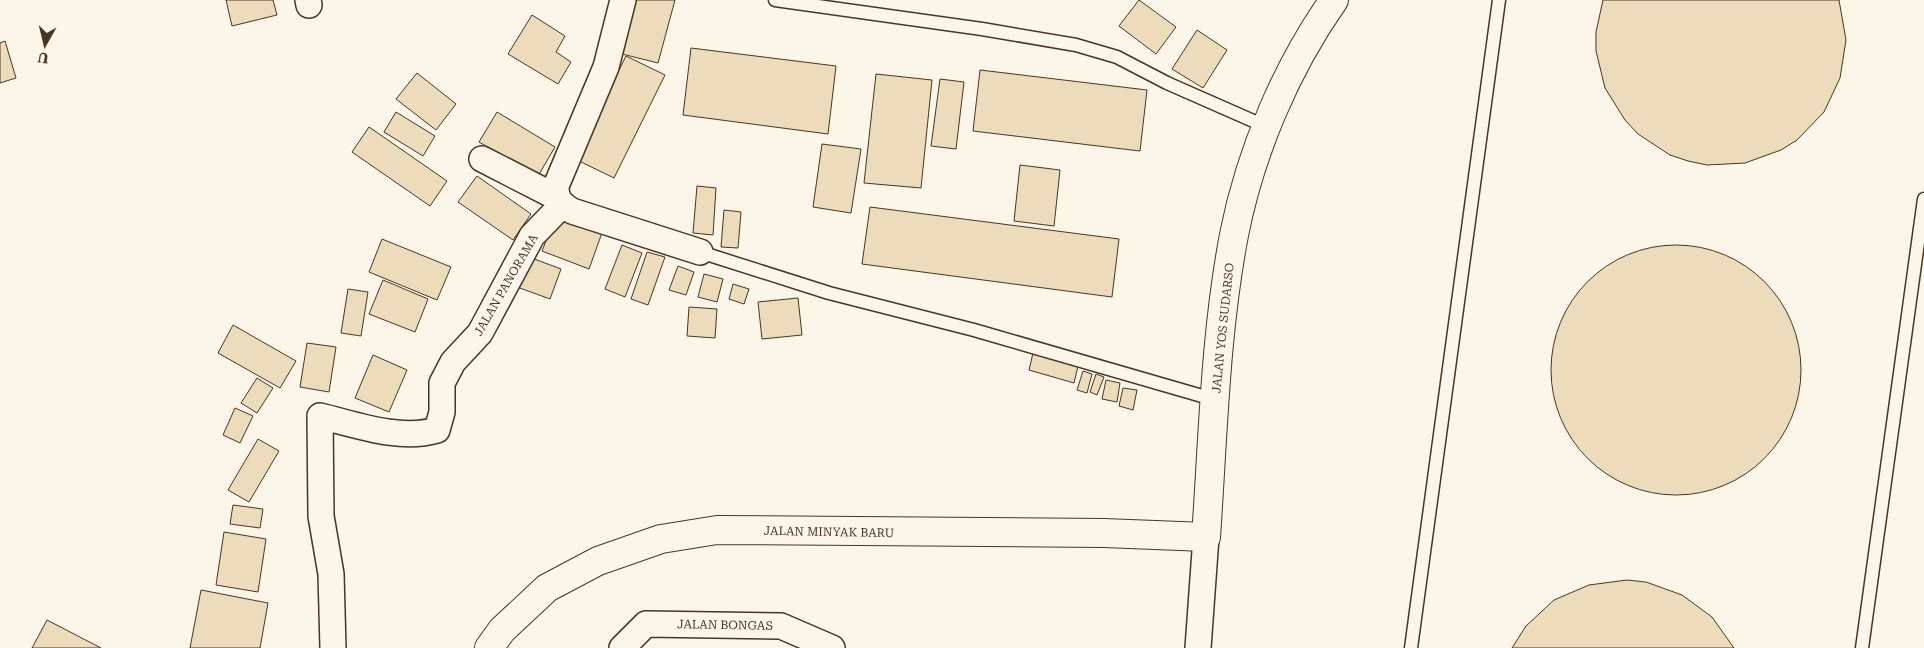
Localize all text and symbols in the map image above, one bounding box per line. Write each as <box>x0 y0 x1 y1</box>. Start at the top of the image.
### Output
north arrow <box>20 20 70 70</box>
text: U <box>37 49 50 67</box>
street label: JALAN PANORAMA <box>471 231 541 338</box>
street label: JALAN YOS SUDARSO <box>1209 262 1237 394</box>
street label: JALAN MINYAK BARU <box>764 524 895 540</box>
street label: JALAN BONGAS <box>677 617 773 633</box>

